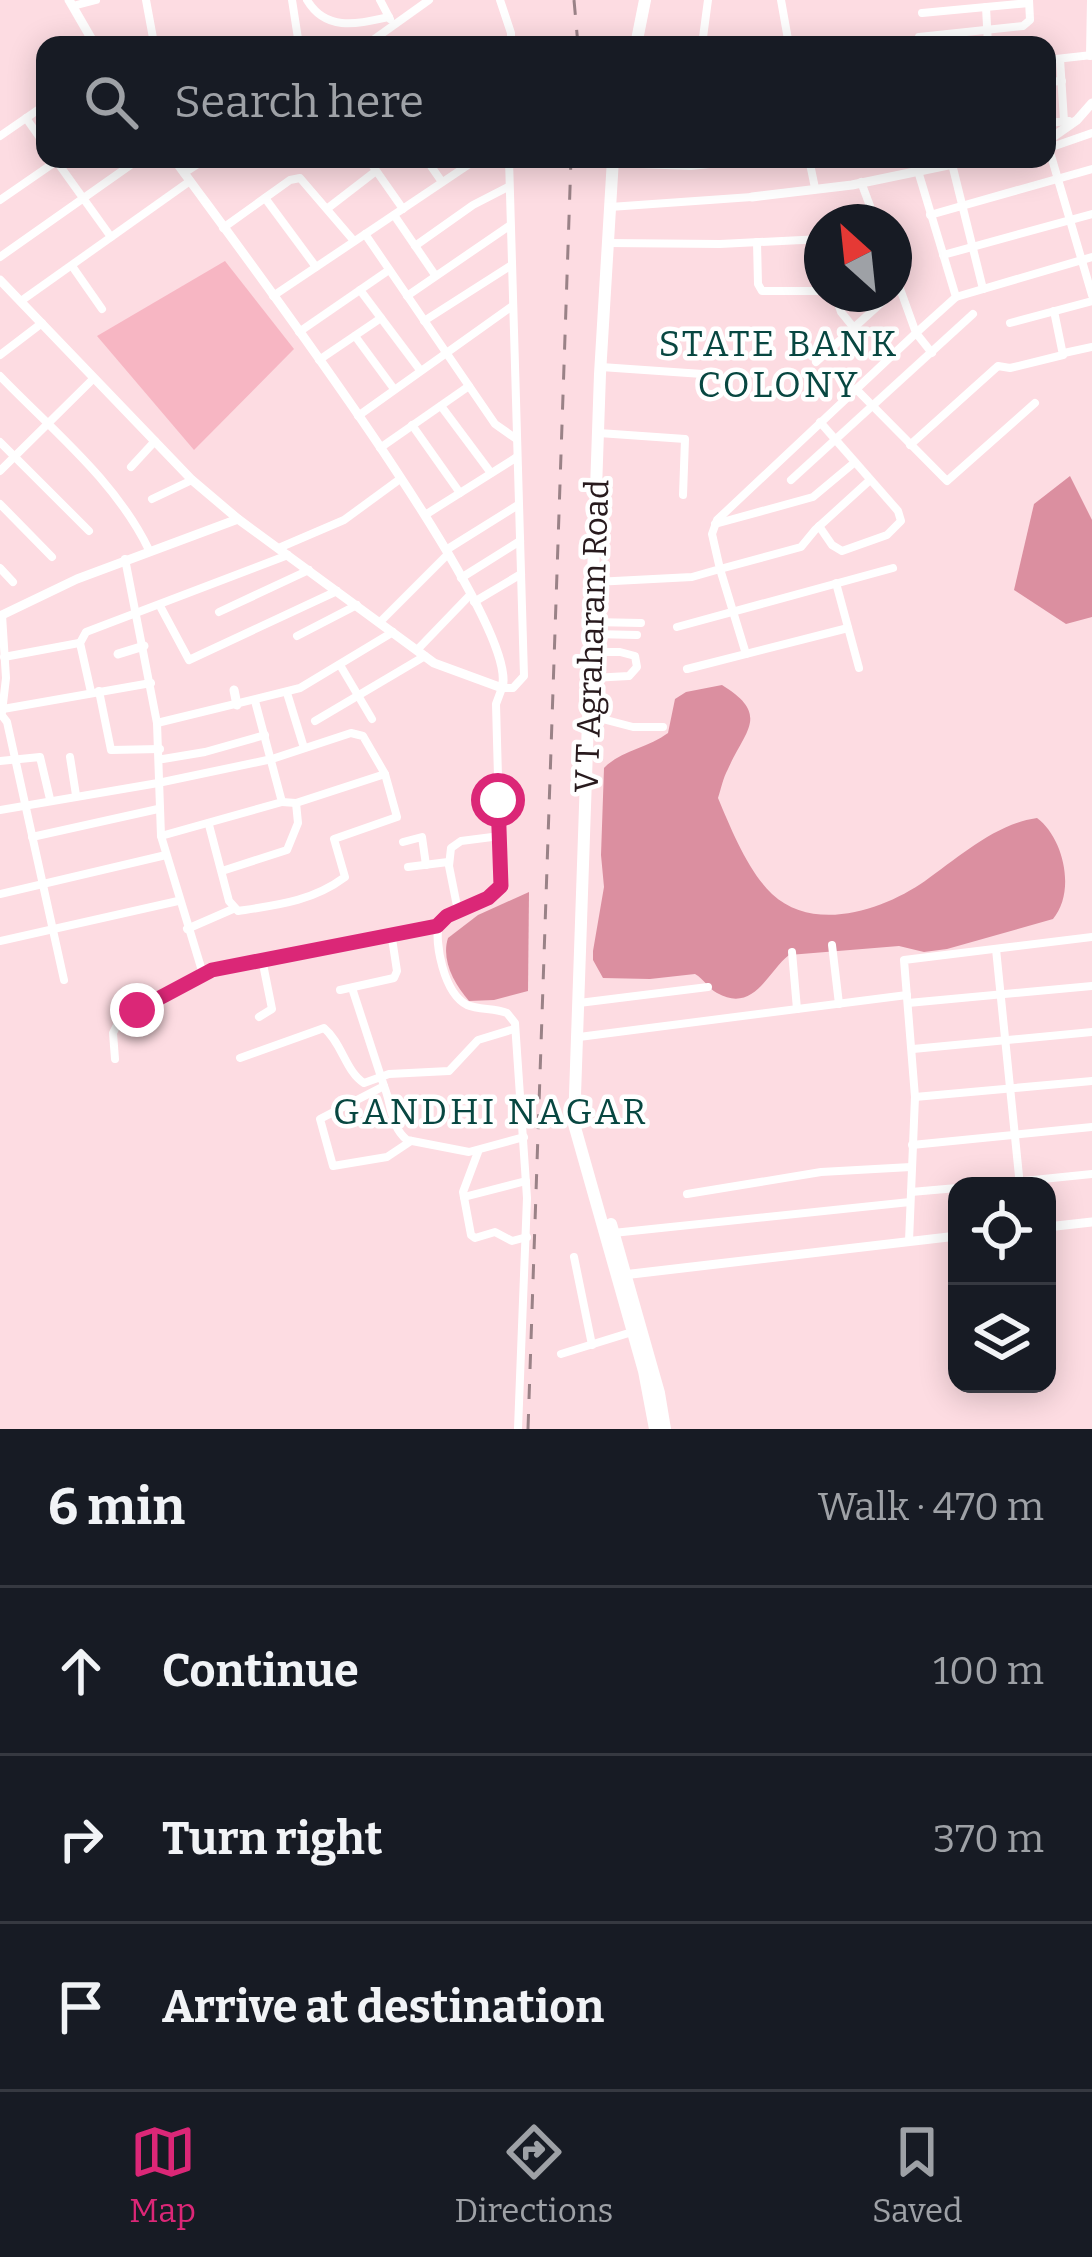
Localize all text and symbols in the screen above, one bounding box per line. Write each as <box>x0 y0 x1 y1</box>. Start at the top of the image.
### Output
search box <box>36 36 1056 168</box>
icon: search <box>78 69 144 135</box>
text: Search here <box>174 75 424 129</box>
north arrow <box>804 204 912 312</box>
district label: STATE BANK COLONY <box>658 322 900 407</box>
street label: V T Agraharam Road <box>567 479 617 793</box>
route start <box>471 773 525 827</box>
route end <box>110 983 164 1037</box>
district label: GANDHI NAGAR <box>333 1090 649 1134</box>
map controls <box>948 1177 1056 1393</box>
button: locate <box>948 1177 1056 1285</box>
button: layers <box>948 1285 1056 1393</box>
text: 6 min <box>48 1476 185 1538</box>
text: Walk · 470 m <box>818 1484 1044 1530</box>
icon: ahead <box>48 1638 114 1704</box>
text: Continue <box>162 1644 359 1698</box>
text: 100 m <box>933 1648 1044 1694</box>
icon: right <box>48 1806 114 1872</box>
text: Turn right <box>162 1812 382 1866</box>
text: 370 m <box>933 1816 1044 1862</box>
icon: arrive <box>48 1974 114 2040</box>
text: Arrive at destination <box>162 1980 604 2034</box>
tab: Map <box>129 2119 196 2231</box>
tab: Directions <box>455 2119 613 2231</box>
tab: Saved <box>872 2119 963 2231</box>

